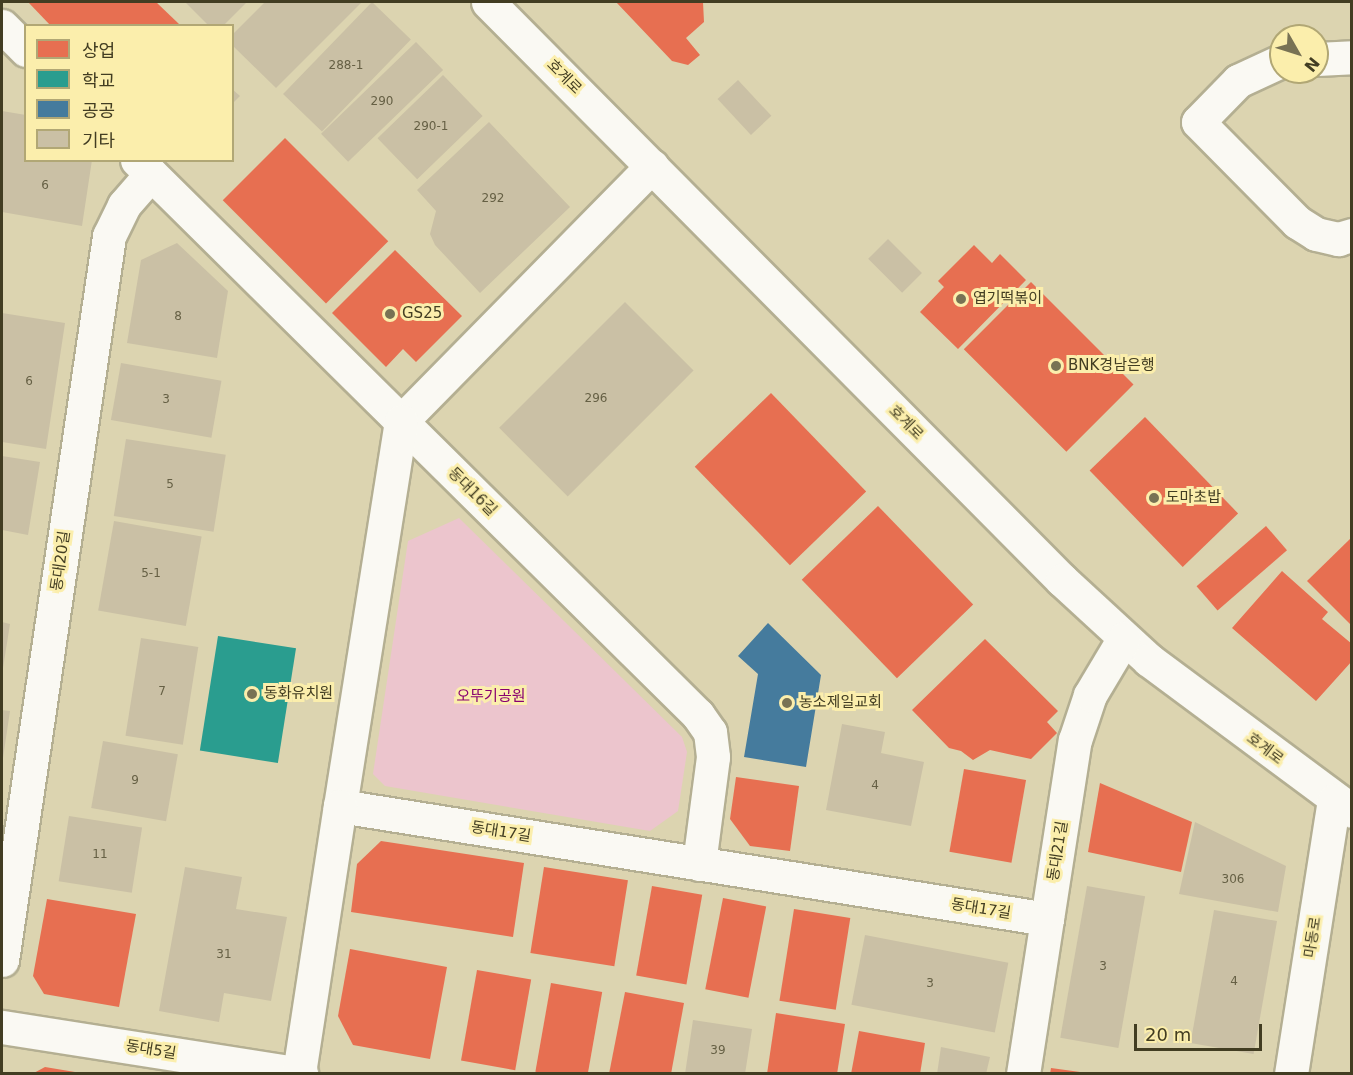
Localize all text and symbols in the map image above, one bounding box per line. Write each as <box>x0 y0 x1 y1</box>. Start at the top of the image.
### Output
legend <box>24 24 234 162</box>
north arrow <box>1269 24 1329 84</box>
text: 상업 <box>82 40 115 61</box>
text: N <box>1300 53 1323 76</box>
street label: 호계로 <box>543 56 585 98</box>
house number: 288-1 <box>329 59 363 73</box>
text: 학교 <box>82 70 115 91</box>
house number: 290 <box>371 95 393 109</box>
text: 공공 <box>82 100 115 121</box>
house number: 290-1 <box>414 120 448 134</box>
text: 기타 <box>82 130 115 151</box>
house number: 6 <box>41 179 49 193</box>
house number: 292 <box>482 192 504 206</box>
place label: 엽기떡볶이 <box>973 290 1042 308</box>
marker: 엽기떡볶이 <box>954 292 968 306</box>
place label: GS25 <box>402 305 442 323</box>
marker: GS25 <box>383 307 397 321</box>
house number: 8 <box>174 310 182 324</box>
place label: BNK경남은행 <box>1068 357 1155 375</box>
marker: BNK경남은행 <box>1049 359 1063 373</box>
house number: 6 <box>25 375 33 389</box>
house number: 296 <box>585 392 607 406</box>
house number: 3 <box>162 393 170 407</box>
street label: 호계로 <box>885 402 927 444</box>
street label: 동대16길 <box>444 464 500 520</box>
house number: 5 <box>166 478 174 492</box>
place label: 도마초밥 <box>1166 489 1221 507</box>
marker: 도마초밥 <box>1147 491 1161 505</box>
street label: 동대20길 <box>48 530 74 592</box>
house number: 5-1 <box>141 567 161 581</box>
house number: 7 <box>158 685 166 699</box>
place label: 동화유치원 <box>264 685 333 703</box>
marker: 동화유치원 <box>245 687 259 701</box>
park label: 오뚜기공원 <box>457 688 525 706</box>
place label: 농소제일교회 <box>799 694 882 712</box>
marker: 농소제일교회 <box>780 696 794 710</box>
street label: 호계로 <box>1243 729 1287 769</box>
house number: 9 <box>131 774 139 788</box>
house number: 4 <box>871 779 879 793</box>
street label: 동대17길 <box>470 818 532 846</box>
street label: 동대21길 <box>1044 820 1072 882</box>
house number: 11 <box>92 848 108 862</box>
house number: 306 <box>1222 873 1244 887</box>
street label: 동대17길 <box>950 895 1012 923</box>
street label: 마동로 <box>1301 915 1325 959</box>
house number: 31 <box>216 948 232 962</box>
house number: 3 <box>1099 960 1107 974</box>
house number: 4 <box>1230 975 1238 989</box>
house number: 3 <box>926 977 934 991</box>
scale bar <box>1137 1012 1264 1050</box>
text: 20 m <box>1145 1024 1191 1045</box>
street label: 동대5길 <box>124 1037 178 1063</box>
house number: 39 <box>710 1044 726 1058</box>

